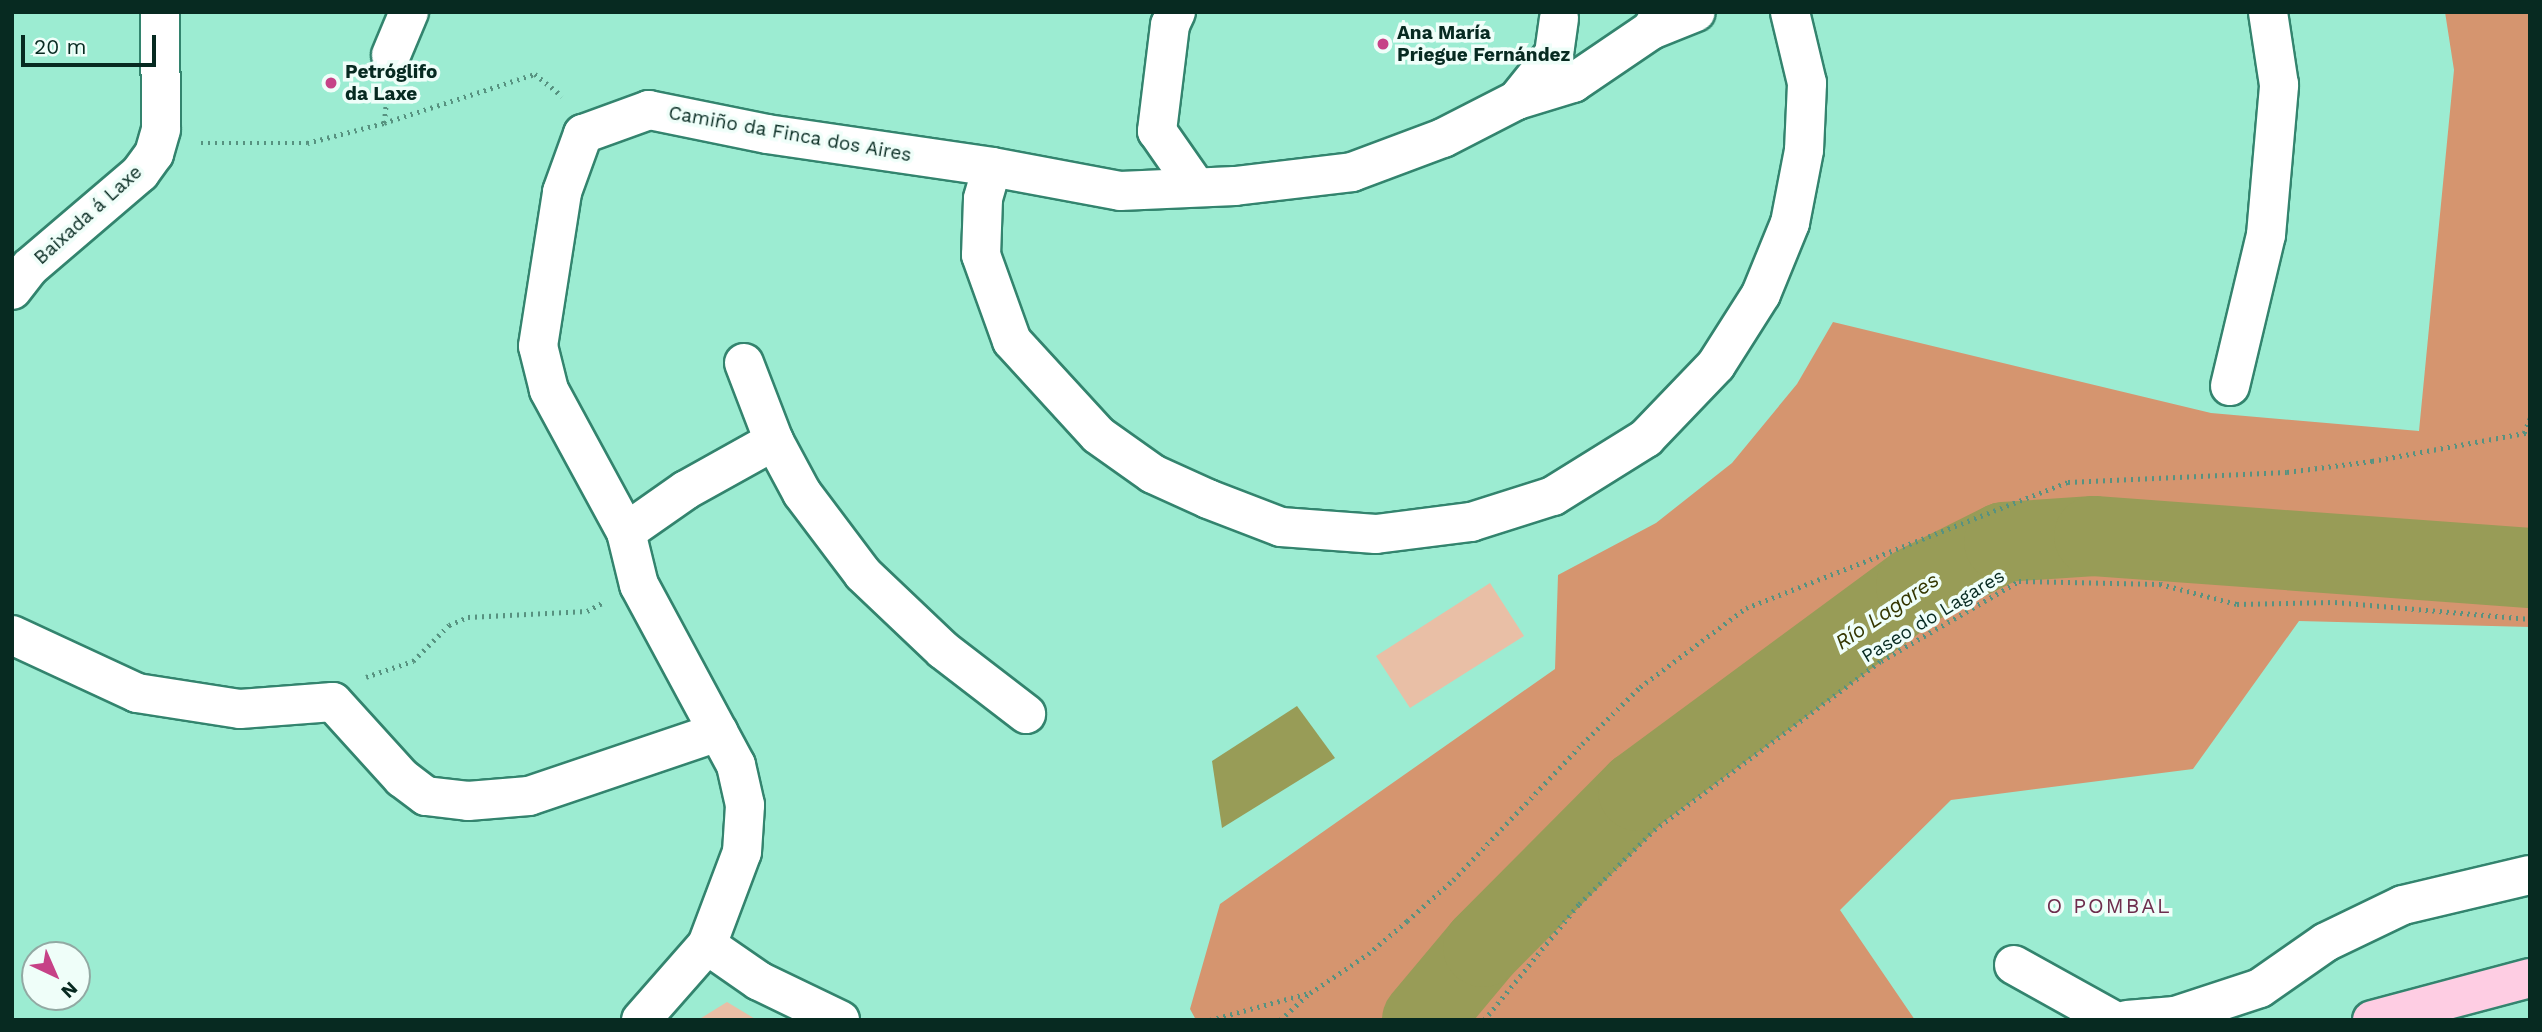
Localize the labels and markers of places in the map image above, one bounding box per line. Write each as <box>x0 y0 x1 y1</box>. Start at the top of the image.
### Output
place label: Ana María Priegue Fernández <box>1397 22 1570 66</box>
marker: Ana María Priegue Fernández <box>1375 36 1391 52</box>
place label: Petróglifo da Laxe <box>345 61 437 105</box>
marker: Petróglifo da Laxe <box>323 75 339 91</box>

